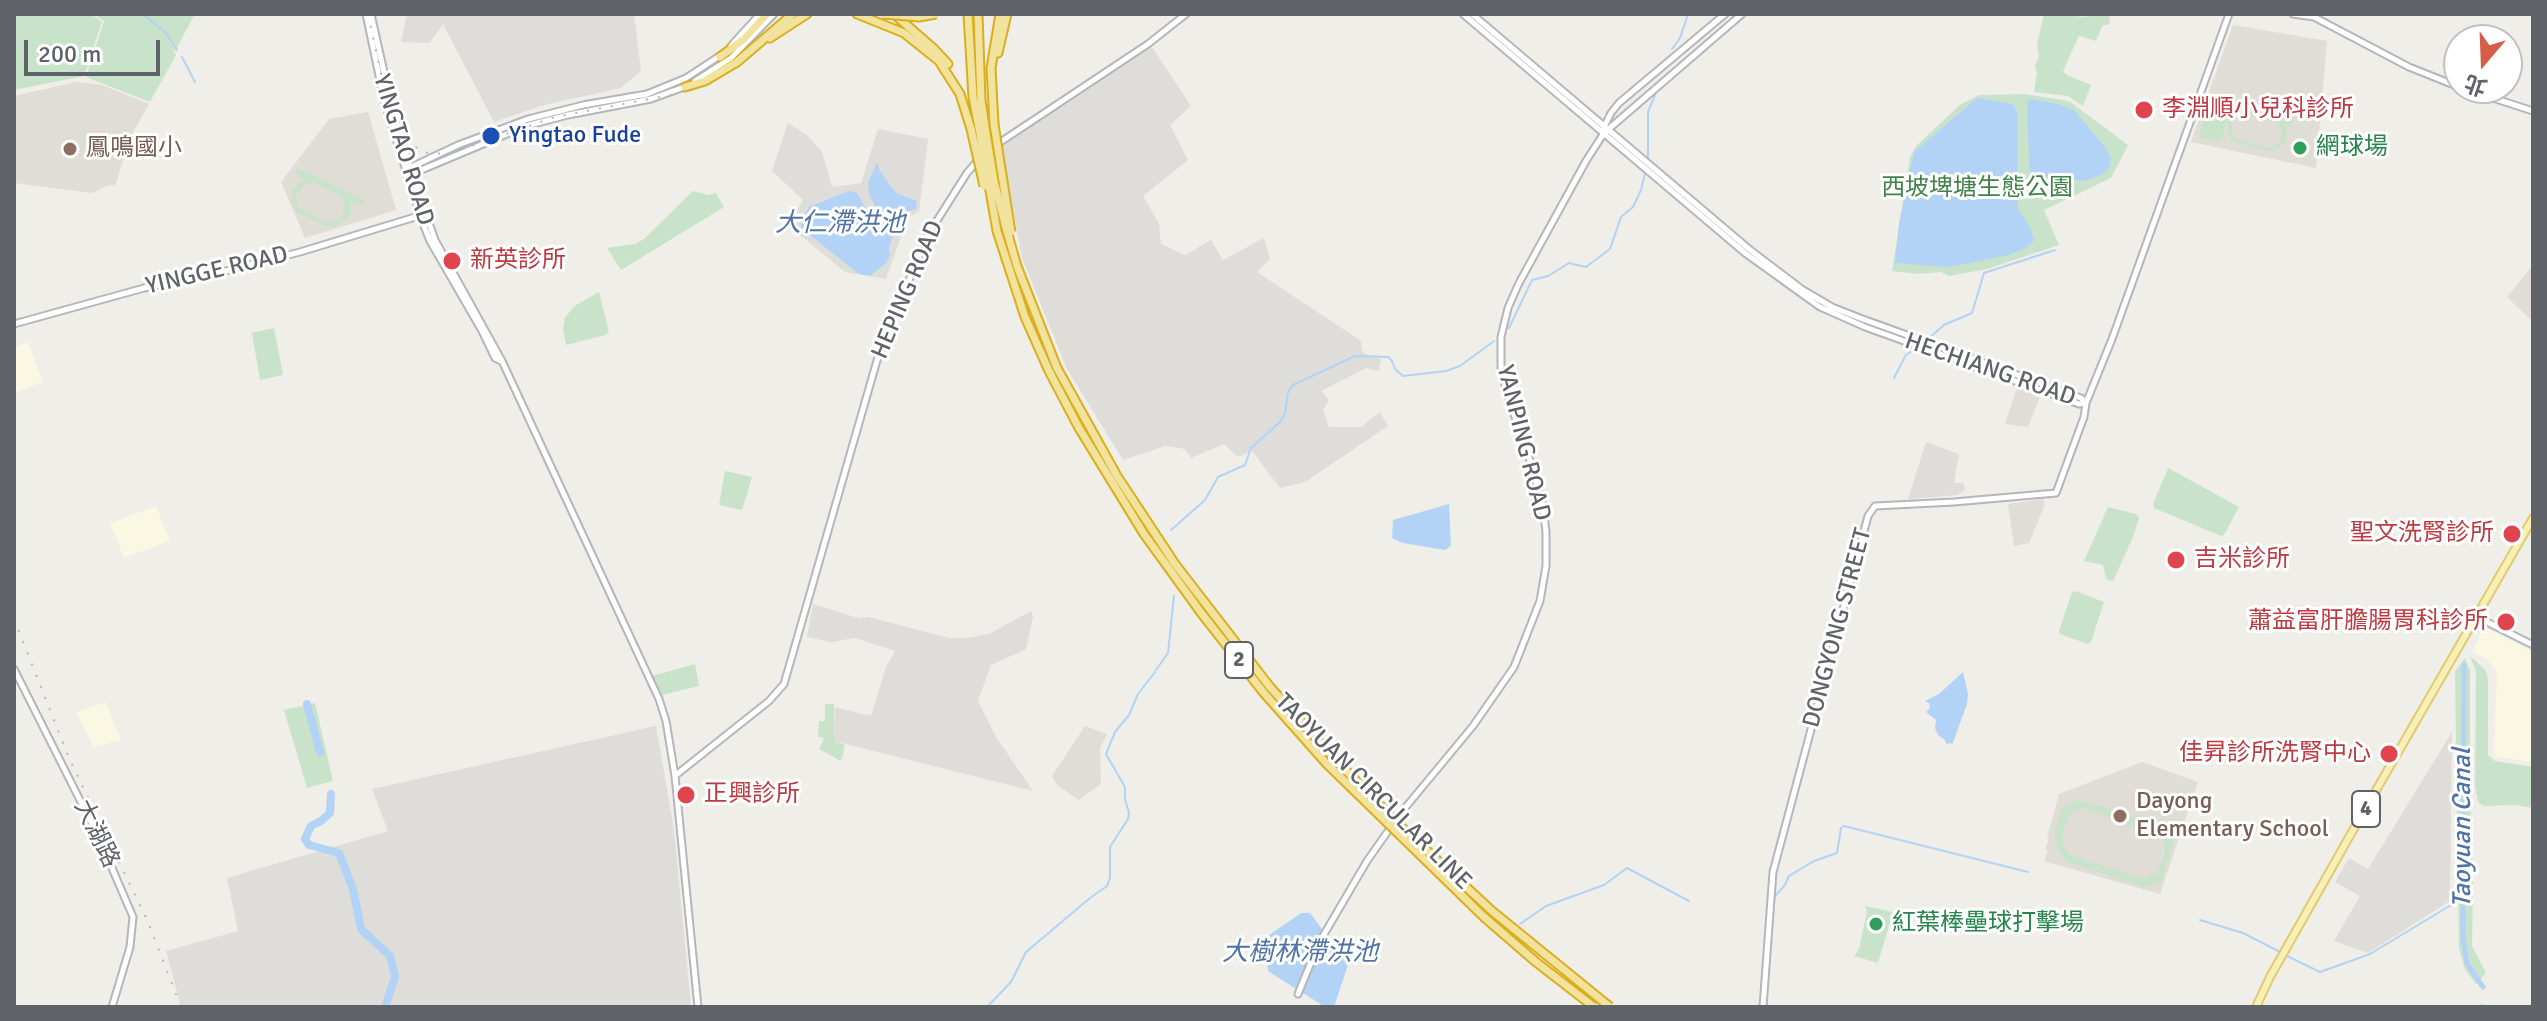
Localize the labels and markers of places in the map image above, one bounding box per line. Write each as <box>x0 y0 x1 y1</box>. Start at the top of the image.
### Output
place label: 李淵順小兒科診所 <box>2162 96 2354 124</box>
marker: 李淵順小兒科診所 <box>2133 99 2155 121</box>
place label: Yingtao Fude <box>509 122 641 150</box>
marker: Yingtao Fude <box>480 125 502 147</box>
place label: 網球場 <box>2316 134 2388 162</box>
place label: 鳳鳴國小 <box>86 135 182 163</box>
marker: 網球場 <box>2291 139 2309 157</box>
marker: 鳳鳴國小 <box>61 140 79 158</box>
place label: 新英診所 <box>470 247 566 275</box>
marker: 新英診所 <box>441 250 463 272</box>
place label: 聖文洗腎診所 <box>2350 520 2494 548</box>
marker: 聖文洗腎診所 <box>2501 523 2523 545</box>
place label: 吉米診所 <box>2194 546 2290 574</box>
marker: 吉米診所 <box>2165 549 2187 571</box>
place label: 蕭益富肝膽腸胃科診所 <box>2248 608 2488 636</box>
marker: 蕭益富肝膽腸胃科診所 <box>2495 611 2517 633</box>
place label: 佳昇診所洗腎中心 <box>2179 740 2371 768</box>
marker: 佳昇診所洗腎中心 <box>2378 743 2400 765</box>
place label: 正興診所 <box>704 781 800 809</box>
marker: 正興診所 <box>675 784 697 806</box>
place label: Dayong Elementary School <box>2136 788 2329 844</box>
marker: Dayong Elementary School <box>2111 807 2129 825</box>
place label: 紅葉棒壘球打擊場 <box>1892 910 2084 938</box>
marker: 紅葉棒壘球打擊場 <box>1867 915 1885 933</box>

